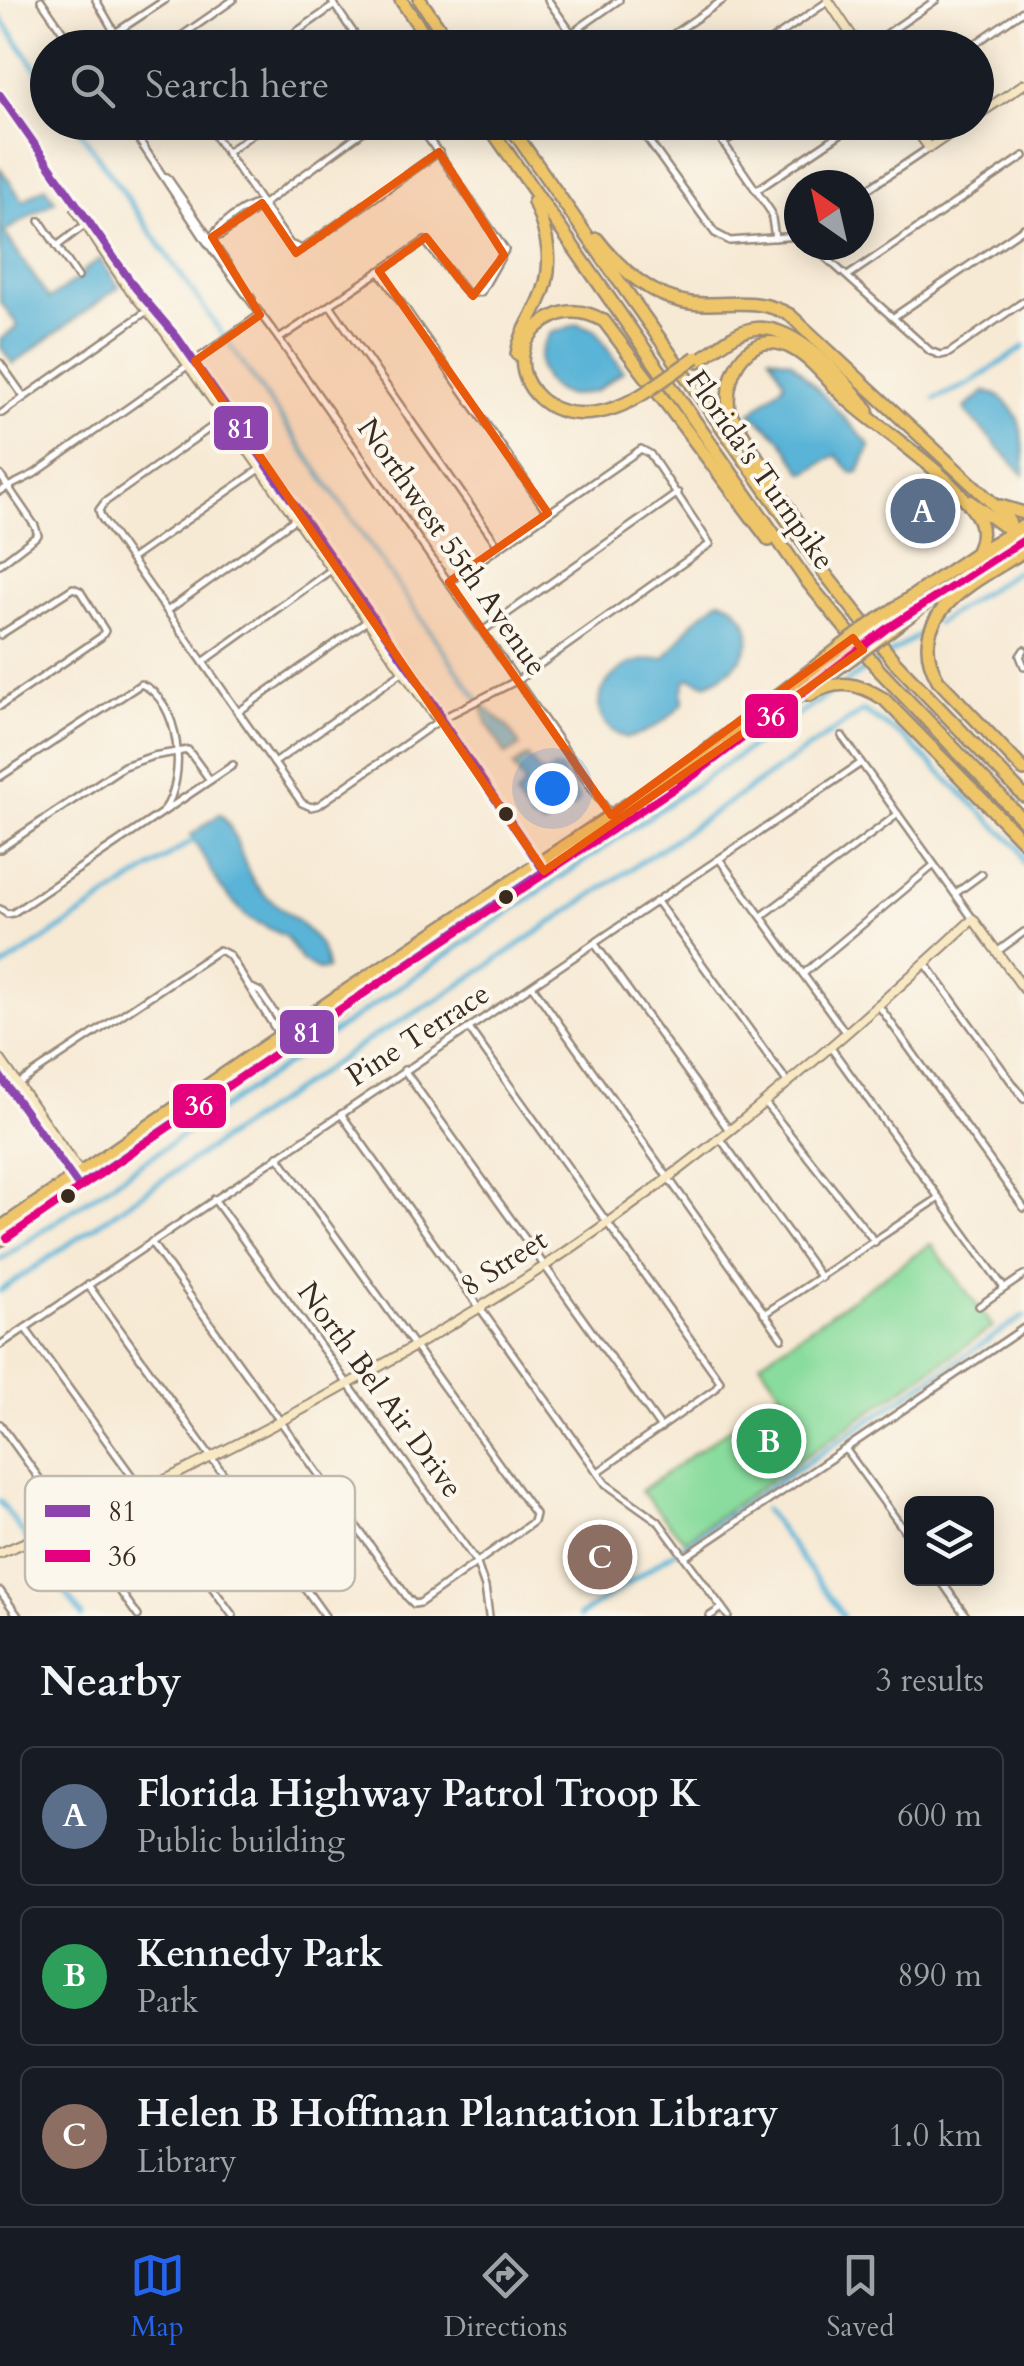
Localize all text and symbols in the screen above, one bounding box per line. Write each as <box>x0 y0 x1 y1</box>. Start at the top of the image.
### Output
search box <box>30 30 994 140</box>
icon: search <box>65 58 120 113</box>
text: Search here <box>145 59 329 111</box>
north arrow <box>784 170 874 260</box>
street label: Florida's Turnpike <box>676 362 844 578</box>
line badge: 81 <box>212 404 270 452</box>
text: 81 <box>227 410 255 448</box>
street label: Northwest 55th Avenue <box>347 410 557 684</box>
pin: A <box>890 474 956 548</box>
line badge: 36 <box>743 692 800 740</box>
text: 36 <box>757 698 785 736</box>
your location <box>527 763 578 814</box>
unlabelled marker <box>496 804 516 824</box>
unlabelled marker <box>496 887 516 907</box>
street label: Pine Terrace <box>339 974 497 1096</box>
line badge: 81 <box>278 1008 336 1056</box>
text: 81 <box>293 1014 321 1052</box>
line badge: 36 <box>171 1082 228 1130</box>
text: 36 <box>185 1087 213 1125</box>
unlabelled marker <box>58 1186 78 1206</box>
street label: 8 Street <box>453 1219 556 1306</box>
street label: North Bel Air Drive <box>288 1274 472 1506</box>
pin: B <box>736 1404 802 1478</box>
legend <box>25 1476 355 1591</box>
text: 81 <box>108 1493 137 1531</box>
map controls <box>904 1496 994 1586</box>
button: layers <box>904 1496 994 1586</box>
pin: C <box>568 1520 632 1594</box>
text: 36 <box>108 1538 137 1576</box>
text: Nearby <box>40 1653 182 1710</box>
text: 3 results <box>876 1659 984 1703</box>
text: Florida Highway Patrol Troop K <box>137 1768 700 1820</box>
text: A <box>62 1794 87 1838</box>
text: 600 m <box>897 1794 982 1838</box>
text: Public building <box>137 1820 345 1864</box>
text: Kennedy Park <box>137 1928 383 1980</box>
text: B <box>63 1954 86 1998</box>
text: 890 m <box>897 1954 982 1998</box>
text: Park <box>137 1980 199 2024</box>
text: Helen B Hoffman Plantation Library <box>137 2088 778 2140</box>
text: C <box>62 2114 87 2158</box>
text: 1.0 km <box>888 2114 982 2158</box>
text: Library <box>137 2140 237 2184</box>
tab: Map <box>130 2248 185 2346</box>
tab: Directions <box>444 2248 567 2346</box>
tab: Saved <box>826 2248 894 2346</box>

